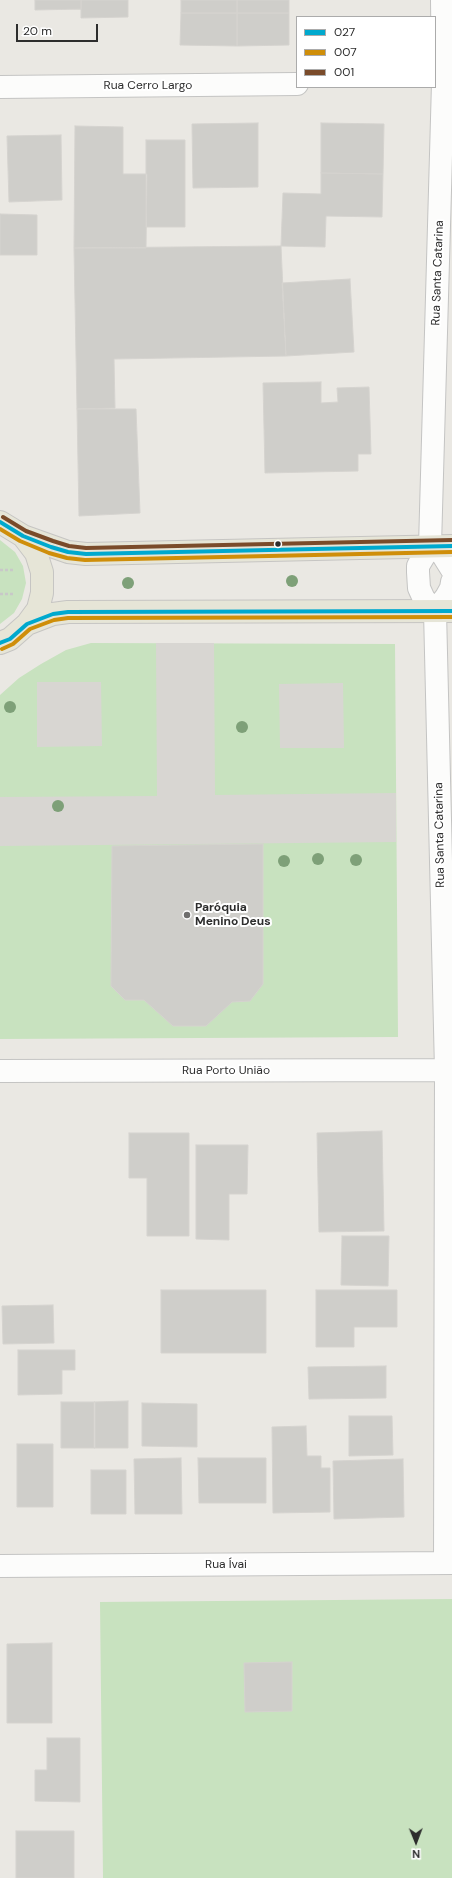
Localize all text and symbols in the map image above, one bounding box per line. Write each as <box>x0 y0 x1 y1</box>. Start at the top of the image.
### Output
scale bar <box>18 16 100 42</box>
legend <box>296 16 436 88</box>
text: 20 m <box>23 23 52 39</box>
text: 027 <box>334 24 355 40</box>
text: 007 <box>334 44 357 60</box>
text: 001 <box>334 64 354 80</box>
street label: Rua Cerro Largo <box>104 79 192 93</box>
street label: Rua Santa Catarina <box>429 220 447 326</box>
unlabelled marker <box>273 539 283 549</box>
street label: Rua Santa Catarina <box>432 782 448 888</box>
place label: Paróquia Menino Deus <box>195 901 271 929</box>
marker: Paróquia Menino Deus <box>182 910 192 920</box>
street label: Rua Porto União <box>182 1064 270 1078</box>
street label: Rua Ívai <box>205 1558 247 1572</box>
north arrow <box>396 1822 436 1862</box>
text: N <box>412 1847 420 1861</box>

